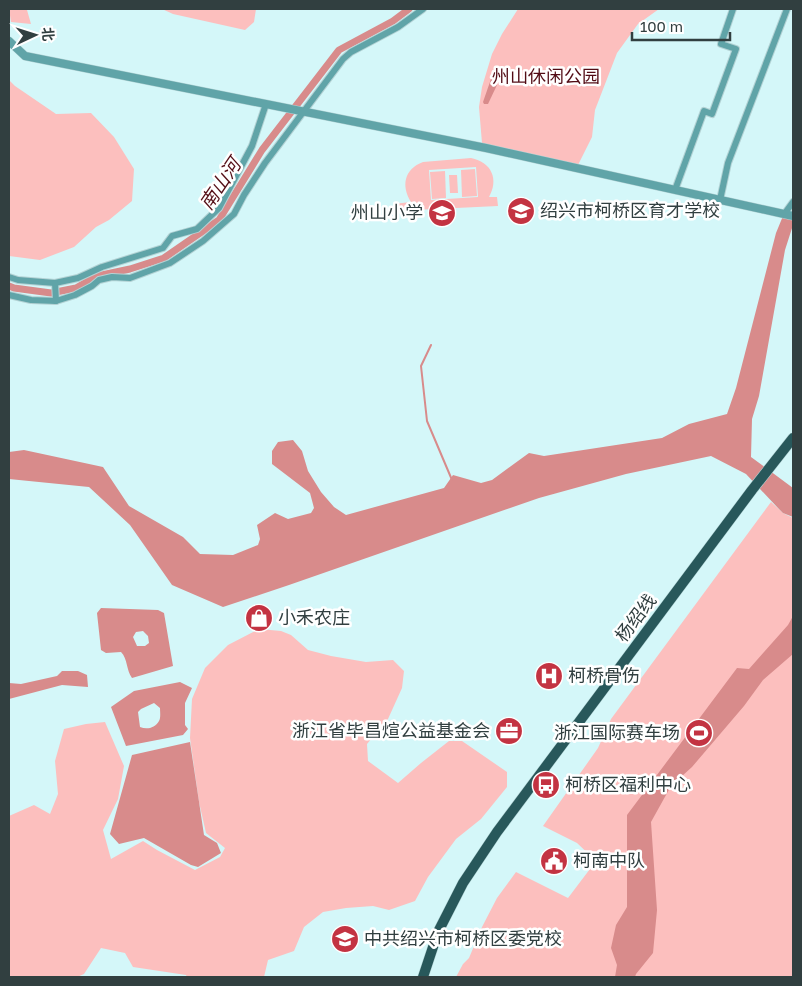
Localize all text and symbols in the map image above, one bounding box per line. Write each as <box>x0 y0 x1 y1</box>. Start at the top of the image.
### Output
north arrow <box>10 10 60 60</box>
scale bar <box>632 10 730 42</box>
text: 100 m <box>640 17 683 35</box>
text: 北 <box>39 26 57 42</box>
park label: 州山休闲公园 <box>492 65 600 87</box>
water label: 南山河 <box>194 150 247 214</box>
school or university icon: 绍兴市柯桥区育才学校 <box>506 196 536 226</box>
school or university icon: 州山小学 <box>427 198 457 228</box>
place label: 绍兴市柯桥区育才学校 <box>540 199 720 221</box>
place label: 州山小学 <box>351 201 423 223</box>
street label: 杨绍线 <box>610 589 660 646</box>
shop icon: 小禾农庄 <box>244 603 274 633</box>
place label: 小禾农庄 <box>278 606 350 628</box>
hospital icon: 柯桥骨伤 <box>534 661 564 691</box>
place label: 柯桥骨伤 <box>568 664 640 686</box>
office icon: 浙江省毕昌煊公益基金会 <box>494 716 524 746</box>
sports icon: 浙江国际赛车场 <box>684 718 714 748</box>
place label: 浙江省毕昌煊公益基金会 <box>292 719 490 741</box>
place label: 浙江国际赛车场 <box>554 721 680 743</box>
bus stop icon: 柯桥区福利中心 <box>531 770 561 800</box>
place label: 柯桥区福利中心 <box>565 773 691 795</box>
public building icon: 柯南中队 <box>539 846 569 876</box>
place label: 柯南中队 <box>573 849 645 871</box>
school or university icon: 中共绍兴市柯桥区委党校 <box>330 924 360 954</box>
place label: 中共绍兴市柯桥区委党校 <box>364 927 562 949</box>

